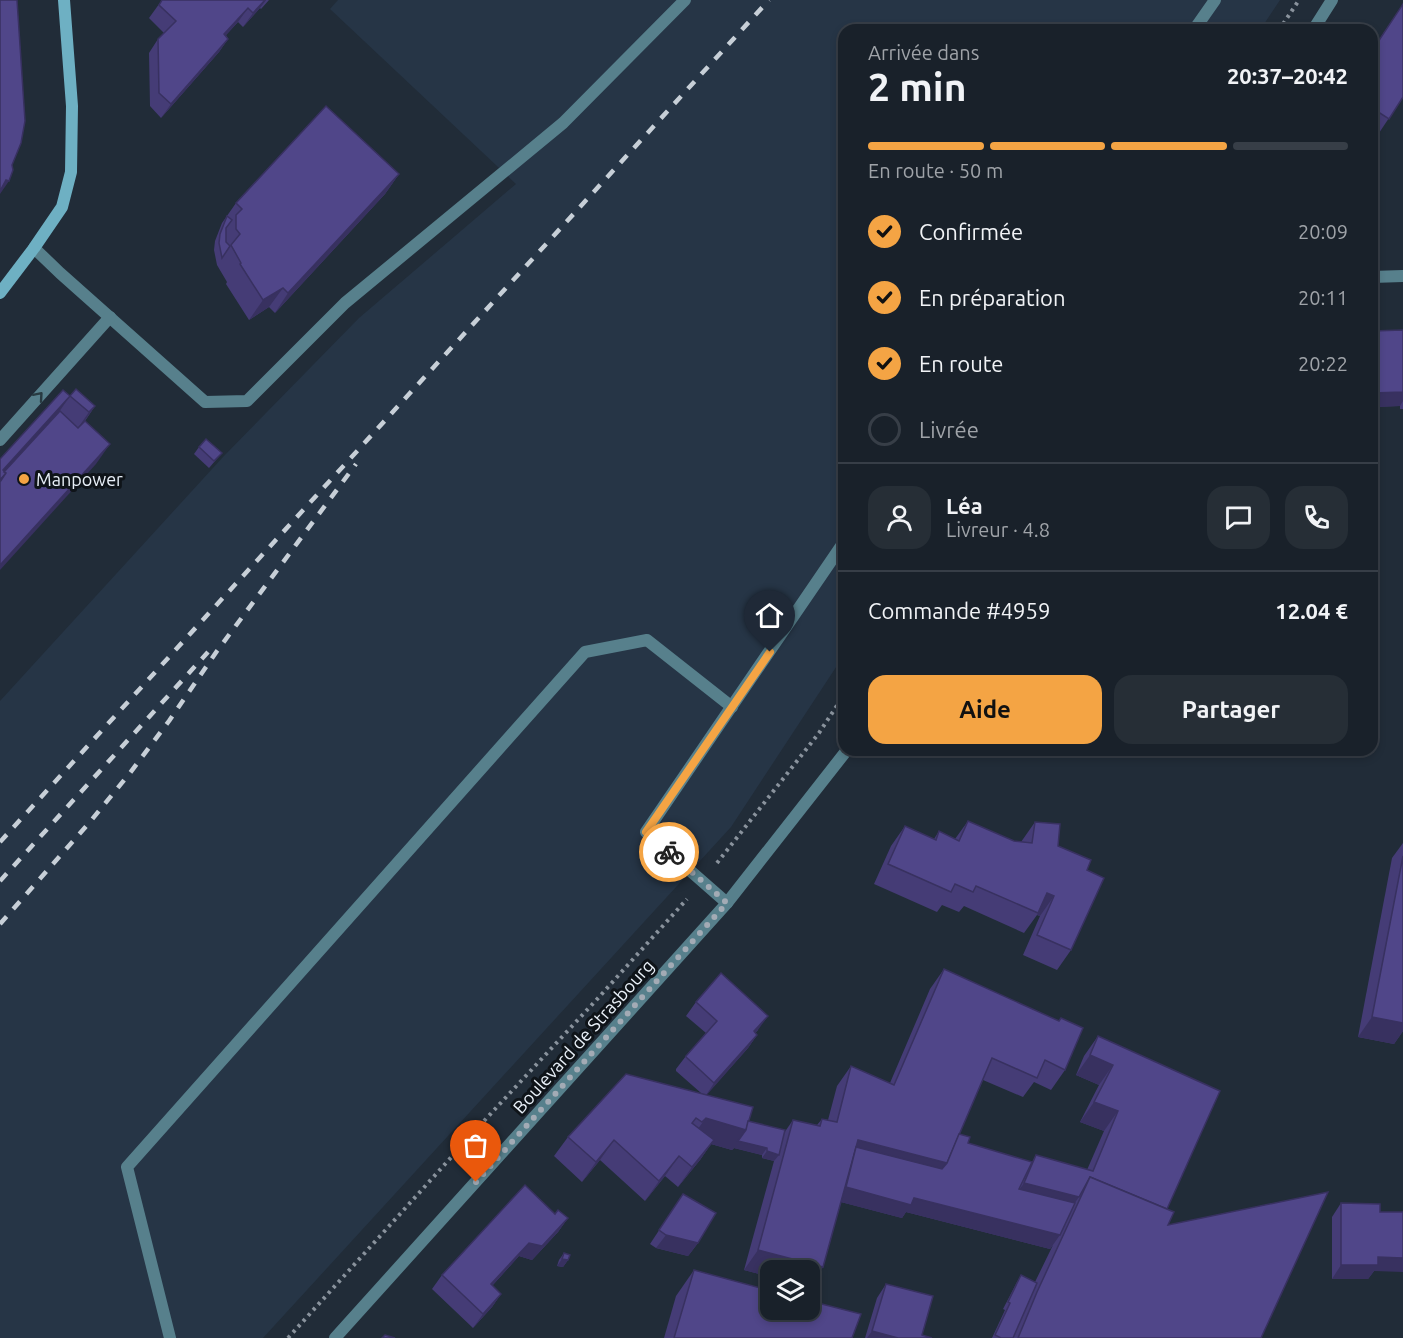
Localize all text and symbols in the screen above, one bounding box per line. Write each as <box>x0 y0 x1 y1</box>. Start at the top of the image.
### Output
text: Arrivée dans <box>868 41 979 64</box>
text: 20:37–20:42 <box>1227 63 1348 88</box>
text: 2 min <box>868 65 967 108</box>
text: En route · 50 m <box>868 159 1003 182</box>
icon: check <box>868 215 901 248</box>
text: Confirmée <box>919 219 1023 244</box>
text: 20:09 <box>1298 220 1348 243</box>
icon: check <box>868 281 901 314</box>
text: En préparation <box>919 285 1066 310</box>
text: 20:11 <box>1298 286 1348 309</box>
icon: check <box>868 347 901 380</box>
text: En route <box>919 351 1003 376</box>
text: 20:22 <box>1298 352 1348 375</box>
one-way arrow <box>32 392 43 403</box>
text: Livrée <box>919 417 979 442</box>
place label: Manpower <box>36 469 123 489</box>
marker: Manpower <box>17 472 31 486</box>
button: person <box>868 486 931 549</box>
button: chat <box>1207 486 1270 549</box>
button: phone <box>1285 486 1348 549</box>
text: Léa <box>946 493 983 518</box>
text: Livreur · 4.8 <box>946 518 1050 541</box>
pin <box>744 590 795 652</box>
text: Commande #4959 <box>868 598 1050 623</box>
text: 12.04 € <box>1275 598 1348 623</box>
icon: home <box>753 599 786 632</box>
button: Aide <box>868 675 1102 744</box>
button: Partager <box>1114 675 1348 744</box>
courier <box>639 822 699 882</box>
icon: bike <box>653 836 686 869</box>
street label: Boulevard de Strasbourg <box>509 955 657 1117</box>
pin <box>450 1120 501 1182</box>
icon: bag <box>459 1129 492 1162</box>
map controls <box>760 1260 820 1320</box>
button: layers <box>760 1260 820 1320</box>

